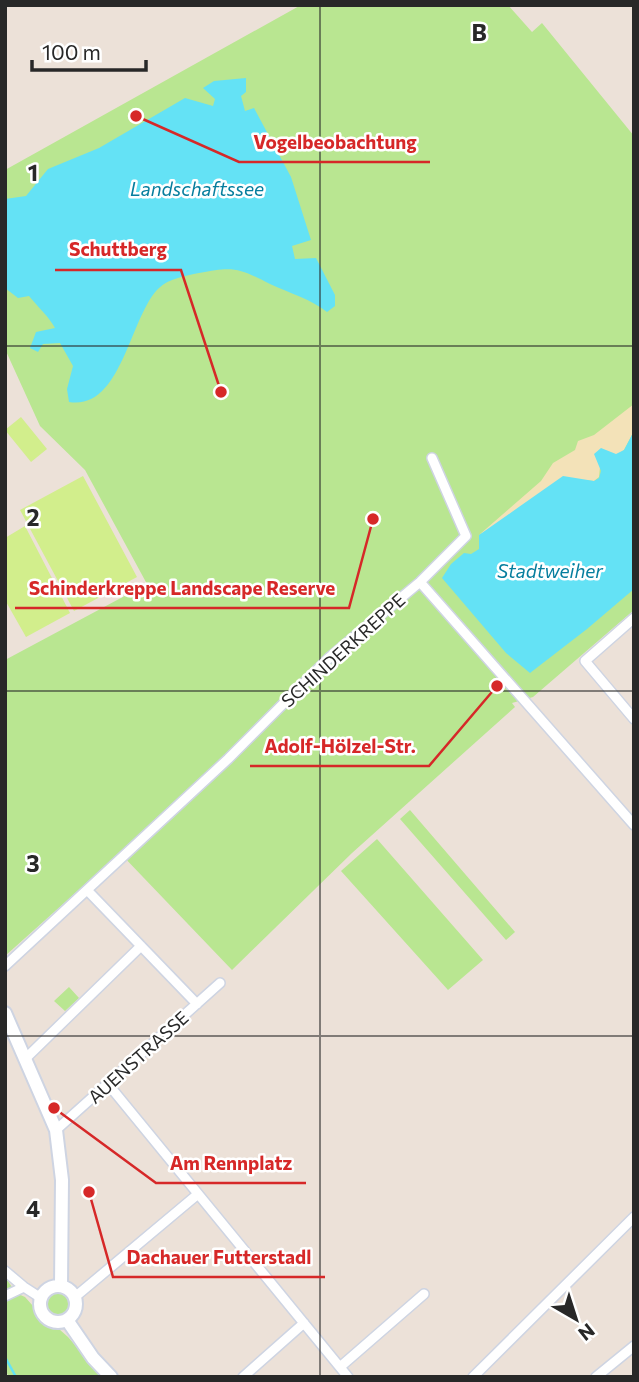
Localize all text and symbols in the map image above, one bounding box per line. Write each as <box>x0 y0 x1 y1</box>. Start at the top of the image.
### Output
text: B <box>471 18 487 46</box>
scale bar <box>32 28 145 72</box>
text: 100 m <box>42 39 101 64</box>
callout: Vogelbeobachtung <box>239 122 430 162</box>
text: Vogelbeobachtung <box>253 130 417 153</box>
text: 1 <box>28 158 38 186</box>
water label: Landschaftssee <box>130 177 264 200</box>
callout: Schuttberg <box>55 230 181 270</box>
text: Schuttberg <box>69 237 168 260</box>
text: 2 <box>26 503 40 531</box>
water label: Stadtweiher <box>497 559 604 582</box>
callout: Schinderkreppe Landscape Reserve <box>15 568 349 608</box>
text: Schinderkreppe Landscape Reserve <box>29 576 335 599</box>
street label: SCHINDERKREPPE <box>277 589 409 711</box>
callout: Adolf-Hölzel-Str. <box>250 726 429 766</box>
text: Adolf-Hölzel-Str. <box>264 734 416 757</box>
text: 3 <box>26 849 40 877</box>
street label: AUENSTRASSE <box>83 1006 193 1108</box>
callout: Am Rennplatz <box>156 1143 306 1183</box>
text: Am Rennplatz <box>170 1151 292 1174</box>
text: 4 <box>26 1194 40 1222</box>
callout: Dachauer Futterstadl <box>113 1237 325 1277</box>
text: Dachauer Futterstadl <box>127 1245 311 1268</box>
north arrow <box>541 1284 611 1354</box>
text: N <box>574 1319 600 1346</box>

